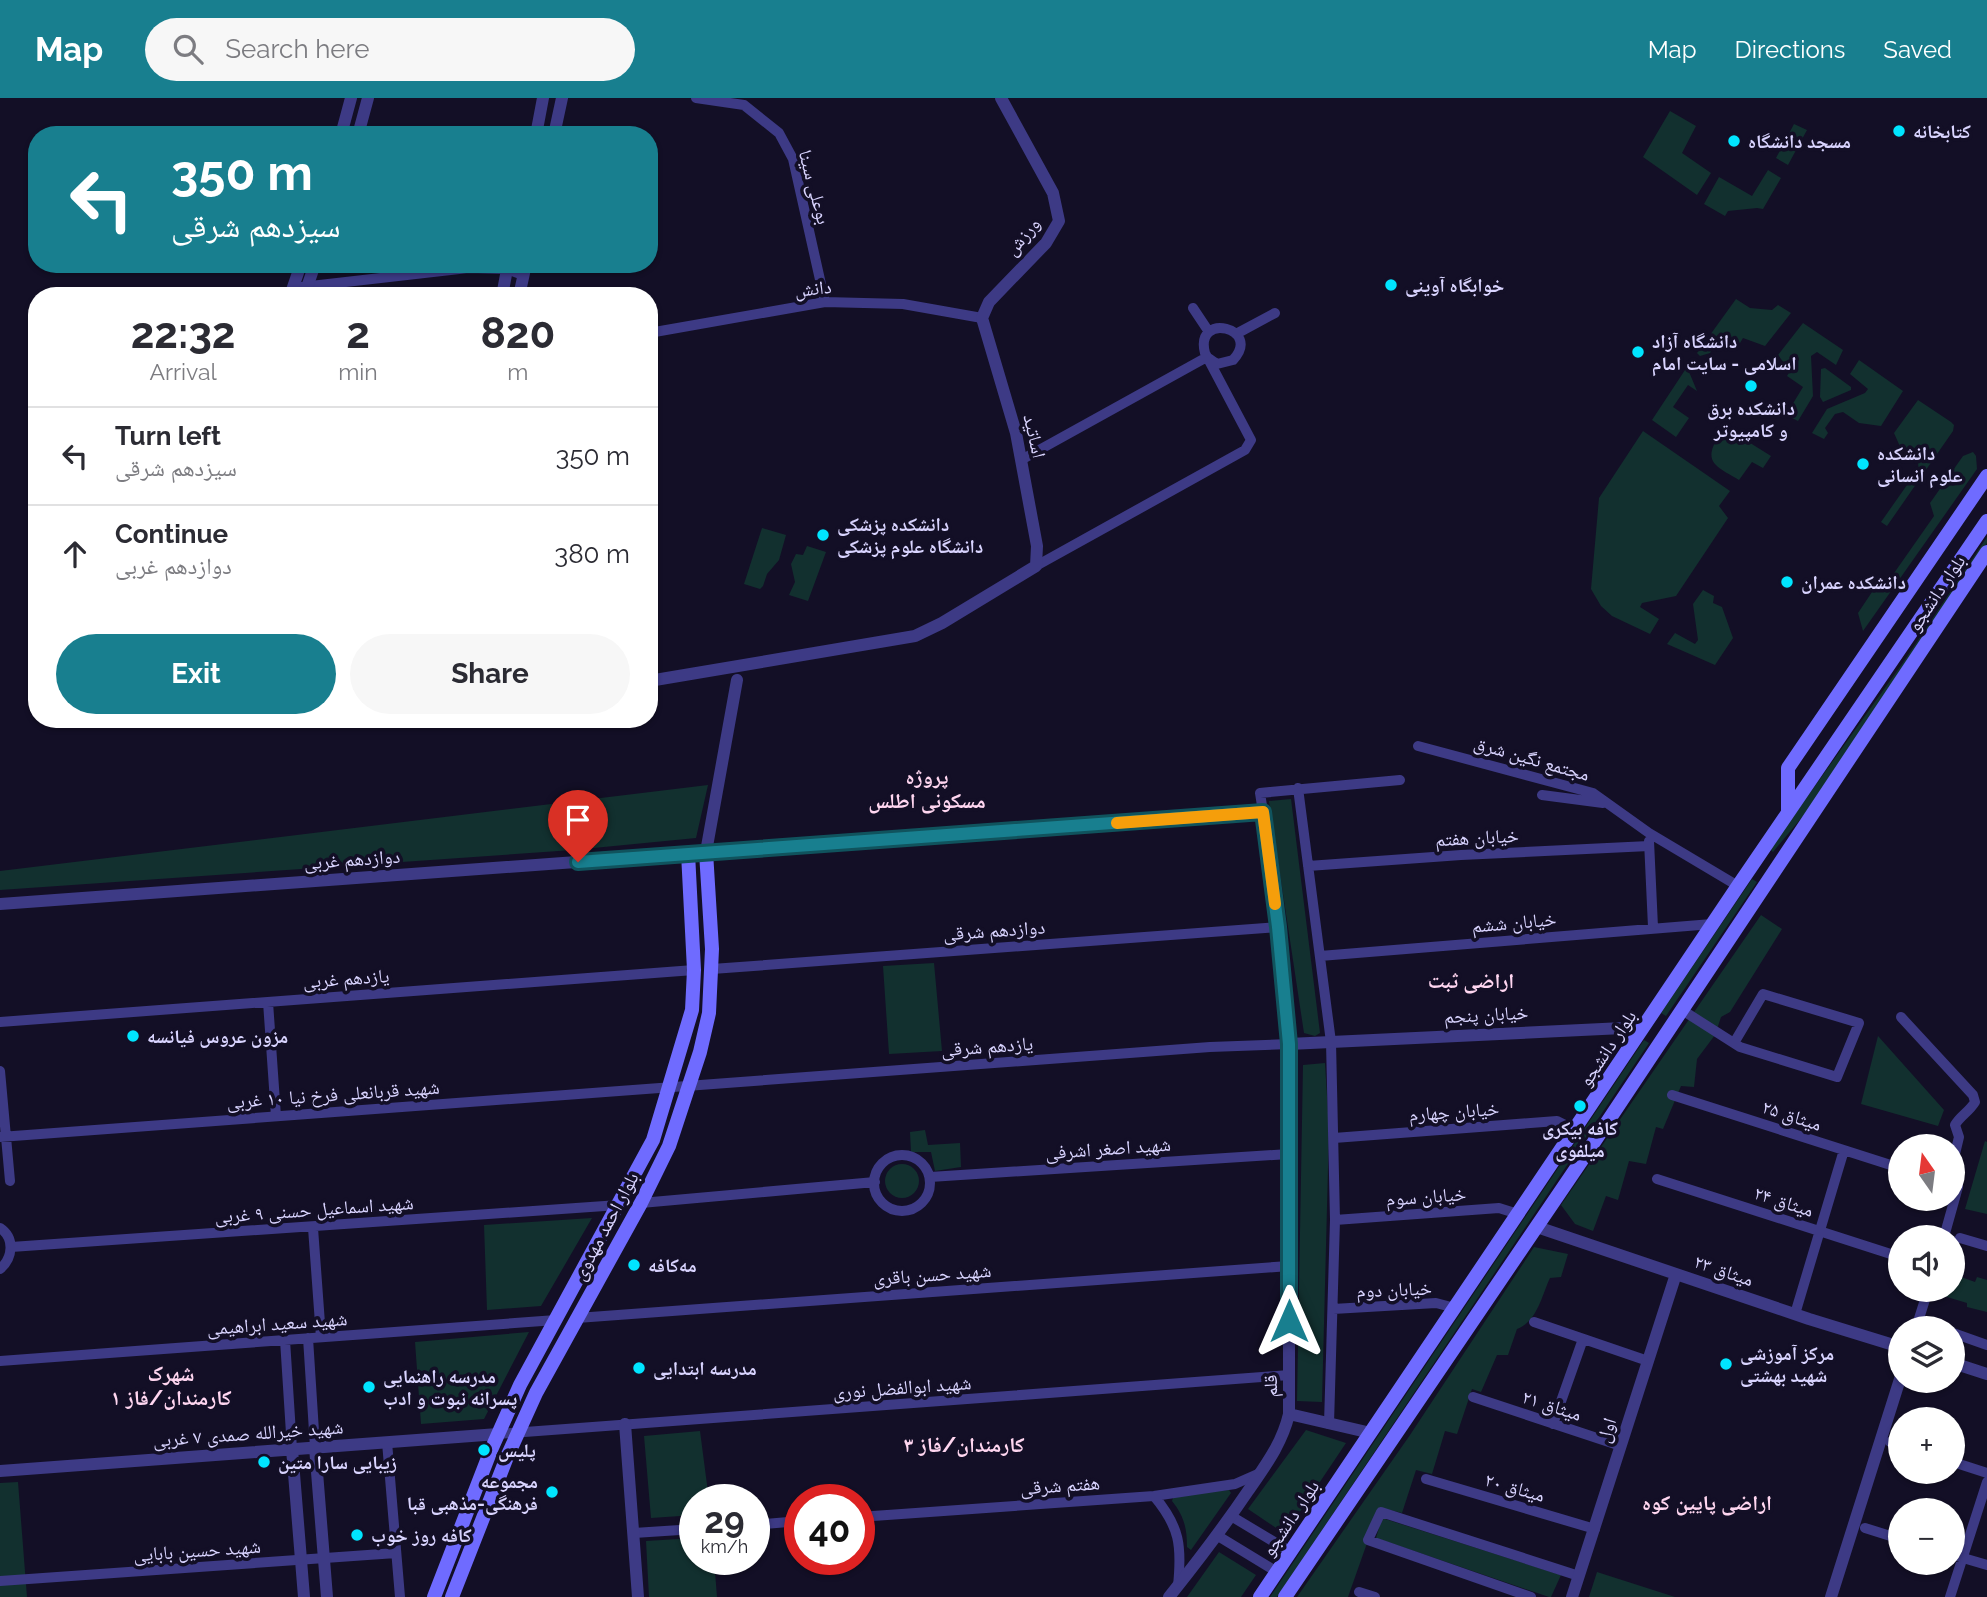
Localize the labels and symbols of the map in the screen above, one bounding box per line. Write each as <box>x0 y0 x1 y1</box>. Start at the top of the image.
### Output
place label: کتابخانه <box>1913 120 1972 143</box>
marker: کتابخانه <box>1891 123 1907 139</box>
place label: مسجد دانشگاه <box>1748 130 1851 152</box>
marker: مسجد دانشگاه <box>1726 133 1742 149</box>
street label: بوعلی سینا <box>794 147 835 227</box>
street label: ورزش <box>1000 213 1045 260</box>
place label: خوابگاه آوینی <box>1405 274 1504 297</box>
street label: دانش <box>793 275 833 302</box>
marker: خوابگاه آوینی <box>1383 277 1399 293</box>
place label: دانشگاه آزاد اسلامی - سایت امام <box>1652 330 1797 377</box>
marker: دانشگاه آزاد اسلامی - سایت امام <box>1630 344 1646 360</box>
marker: دانشکده برق و کامپیوتر <box>1743 378 1759 394</box>
place label: دانشکده برق و کامپیوتر <box>1707 397 1795 442</box>
street label: اساتید <box>1019 412 1051 460</box>
place label: دانشکده علوم انسانی <box>1877 442 1963 489</box>
marker: دانشکده علوم انسانی <box>1855 456 1871 472</box>
place label: دانشکده پزشکی دانشگاه علوم پزشکی <box>837 513 983 560</box>
marker: دانشکده پزشکی دانشگاه علوم پزشکی <box>815 527 831 543</box>
street label: بلوار دانشجو <box>1902 551 1970 636</box>
place label: دانشکده عمران <box>1801 571 1906 594</box>
marker: دانشکده عمران <box>1779 574 1795 590</box>
street label: مجتمع نگین شرق <box>1471 731 1592 787</box>
district label: پروژه مسکونی اطلس <box>868 764 986 814</box>
pin <box>548 790 608 862</box>
street label: خیابان هفتم <box>1435 824 1519 852</box>
street label: دوازدهم غربی <box>303 845 401 875</box>
street label: خیابان ششم <box>1471 907 1557 939</box>
street label: دوازدهم شرقی <box>942 915 1046 947</box>
street label: یازدهم غربی <box>302 964 390 994</box>
district label: اراضی ثبت <box>1428 968 1514 994</box>
street label: خیابان پنجم <box>1443 1001 1529 1029</box>
street label: بلوار دانشجو <box>1573 1006 1641 1091</box>
place label: مزون عروس فیانسه <box>147 1025 288 1048</box>
marker: مزون عروس فیانسه <box>125 1028 141 1044</box>
street label: یازدهم شرقی <box>940 1032 1034 1062</box>
street label: شهید قربانعلی فرخ نیا ۱۰ غربی <box>226 1076 440 1113</box>
street label: میثاق ۲۵ <box>1759 1095 1825 1136</box>
street label: خیابان چهارم <box>1408 1097 1500 1128</box>
marker: کافه بیکری میلفوی <box>1572 1098 1588 1114</box>
place label: کافه بیکری میلفوی <box>1542 1117 1619 1162</box>
street label: شهید اصغر اشرفی <box>1044 1133 1172 1164</box>
north arrow <box>1888 1134 1965 1211</box>
street label: بلوار احمد مهدوی <box>567 1168 644 1284</box>
street label: میثاق ۲۴ <box>1751 1181 1817 1222</box>
street label: خیابان سوم <box>1385 1182 1467 1213</box>
street label: شهید اسماعیل حسنی ۹ غربی <box>214 1191 414 1228</box>
street label: میثاق ۲۳ <box>1691 1250 1757 1291</box>
place label: مه‌کافه <box>648 1254 697 1276</box>
marker: مه‌کافه <box>626 1257 642 1273</box>
street label: شهید حسن باقری <box>872 1259 992 1290</box>
street label: خیابان دوم <box>1356 1277 1432 1304</box>
position arrow <box>1252 1284 1326 1358</box>
street label: شهید سعید ابراهیمی <box>206 1307 348 1340</box>
place label: مرکز آموزشی شهید بهشتی <box>1740 1342 1834 1387</box>
marker: مرکز آموزشی شهید بهشتی <box>1718 1356 1734 1372</box>
place label: مدرسه ابتدایی <box>653 1357 757 1380</box>
marker: مدرسه ابتدایی <box>631 1360 647 1376</box>
district label: شهرک کارمندان/فاز ۱ <box>110 1361 232 1410</box>
place label: مدرسه راهنمایی پسرانه نبوت و ادب <box>383 1365 517 1410</box>
street label: شهید ابوالفضل نوری <box>832 1371 972 1404</box>
street label: قلم <box>1259 1374 1283 1398</box>
marker: مدرسه راهنمایی پسرانه نبوت و ادب <box>361 1379 377 1395</box>
street label: میثاق ۲۱ <box>1519 1385 1585 1426</box>
street label: شهید خیرالله صمدی ۷ غربی <box>152 1415 344 1452</box>
street label: اول <box>1592 1415 1621 1445</box>
district label: کارمندان/فاز ۳ <box>903 1432 1025 1457</box>
place label: پلیس <box>498 1439 536 1462</box>
marker: پلیس <box>476 1442 492 1458</box>
place label: زیبایی سارا متین <box>278 1451 397 1474</box>
marker: زیبایی سارا متین <box>256 1454 272 1470</box>
street label: میثاق ۲۰ <box>1482 1468 1548 1507</box>
place label: مجموعه فرهنگی-مذهبی قبا <box>407 1470 538 1515</box>
street label: هفتم شرقی <box>1019 1471 1101 1501</box>
street label: بلوار دانشجو <box>1256 1476 1324 1561</box>
marker: مجموعه فرهنگی-مذهبی قبا <box>544 1484 560 1500</box>
speed limit sign: 40 <box>784 1484 875 1575</box>
district label: اراضی پایین کوه <box>1642 1490 1772 1516</box>
place label: کافه روز خوب <box>371 1524 472 1547</box>
marker: کافه روز خوب <box>349 1527 365 1543</box>
street label: شهید حسین بابایی <box>133 1535 261 1566</box>

